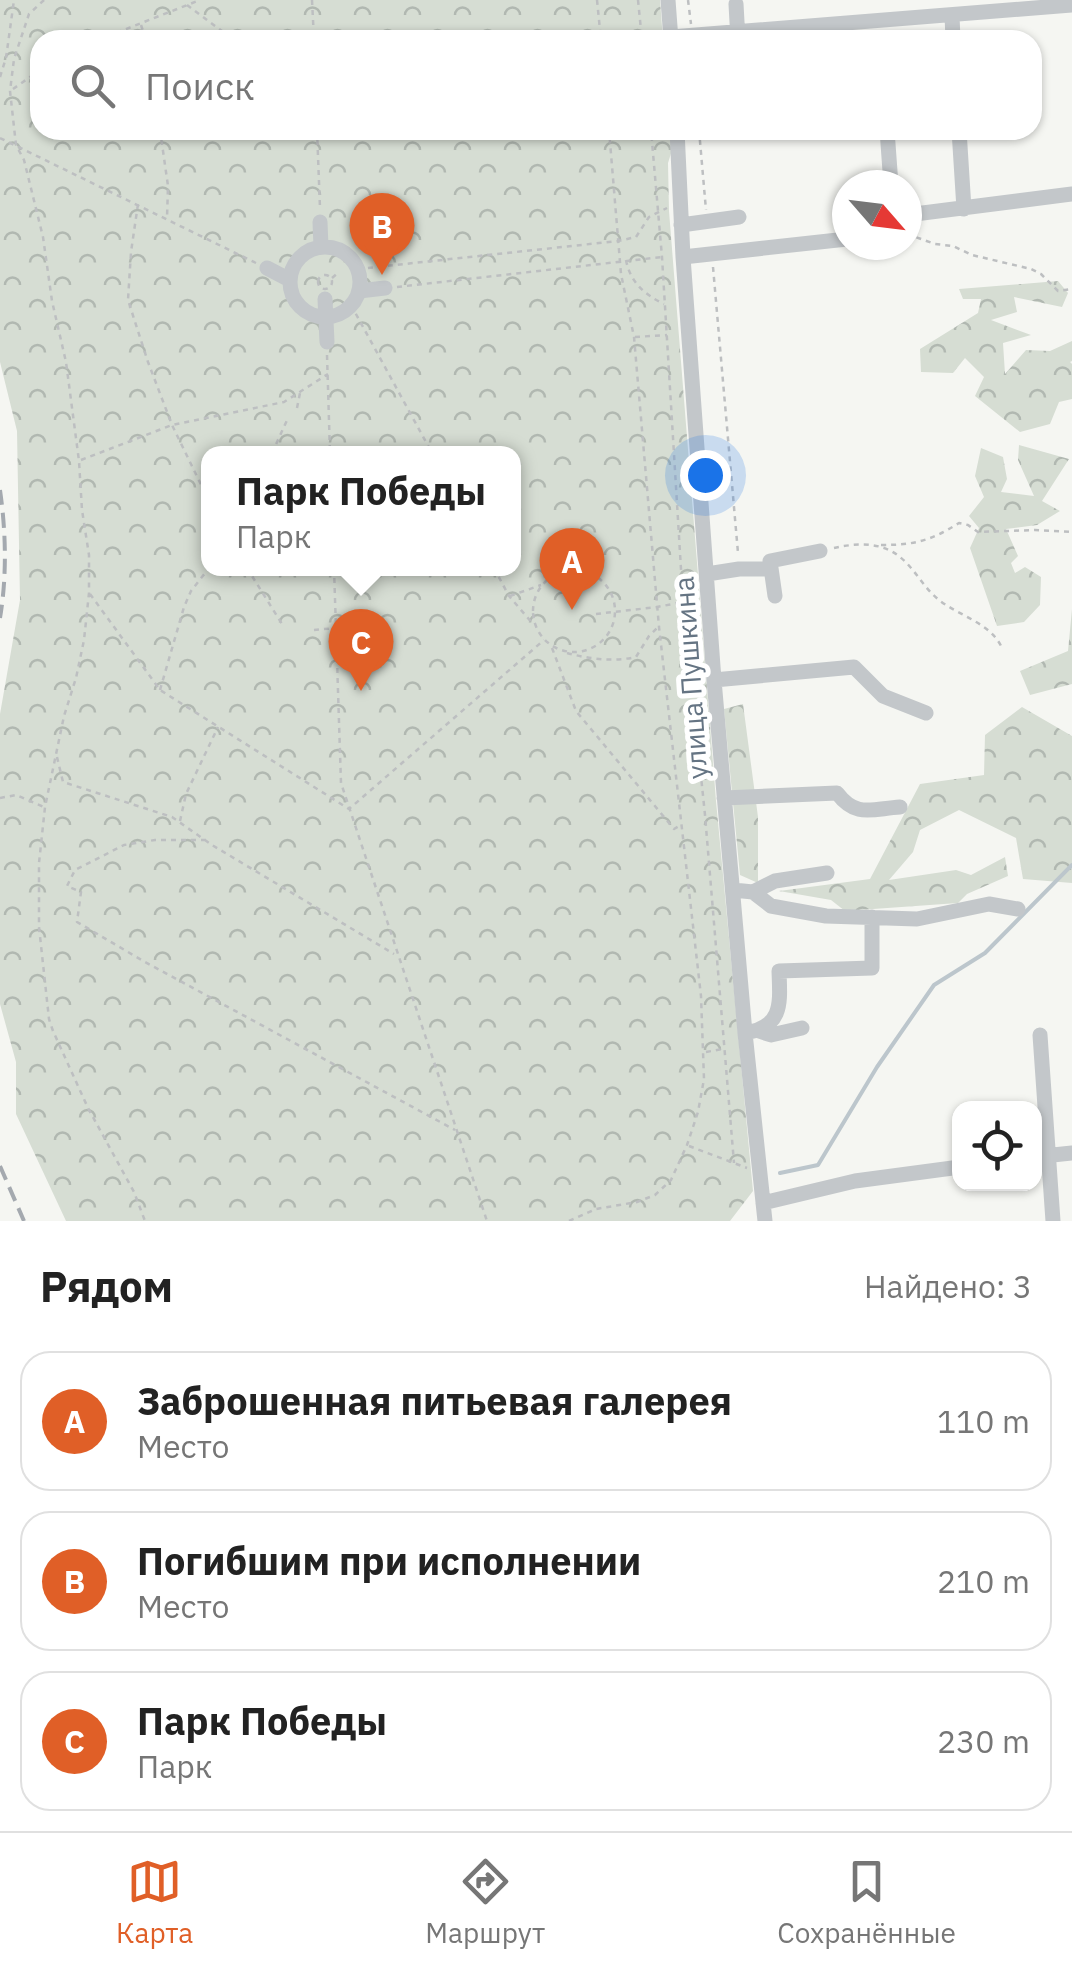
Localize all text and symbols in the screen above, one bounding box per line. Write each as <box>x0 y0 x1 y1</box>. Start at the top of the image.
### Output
search box <box>30 30 1042 140</box>
icon: search <box>65 58 120 113</box>
text: Поиск <box>145 61 255 110</box>
north arrow <box>832 170 922 260</box>
pin: B <box>350 192 414 275</box>
popup <box>201 446 521 576</box>
your location <box>680 450 731 501</box>
text: Парк Победы <box>236 466 486 515</box>
text: Парк <box>236 515 311 557</box>
pin: A <box>540 528 604 610</box>
street label: улица Пушкина <box>664 575 716 781</box>
pin: C <box>328 608 394 691</box>
map controls <box>952 1101 1042 1191</box>
button: locate <box>952 1101 1042 1191</box>
text: Рядом <box>40 1259 173 1314</box>
text: Найдено: 3 <box>864 1265 1032 1307</box>
text: Заброшенная питьевая галерея <box>137 1376 732 1425</box>
text: A <box>64 1400 85 1442</box>
text: 110 m <box>937 1400 1030 1442</box>
text: Место <box>137 1425 229 1467</box>
text: Погибшим при исполнении <box>137 1536 641 1585</box>
text: B <box>64 1560 85 1602</box>
text: 210 m <box>937 1560 1030 1602</box>
text: Место <box>137 1585 229 1627</box>
text: Парк Победы <box>137 1696 387 1745</box>
text: C <box>64 1720 85 1762</box>
text: 230 m <box>937 1720 1030 1762</box>
text: Парк <box>137 1745 212 1787</box>
tab: Карта <box>116 1854 193 1951</box>
tab: Маршрут <box>425 1854 545 1951</box>
tab: Сохранённые <box>777 1854 956 1951</box>

